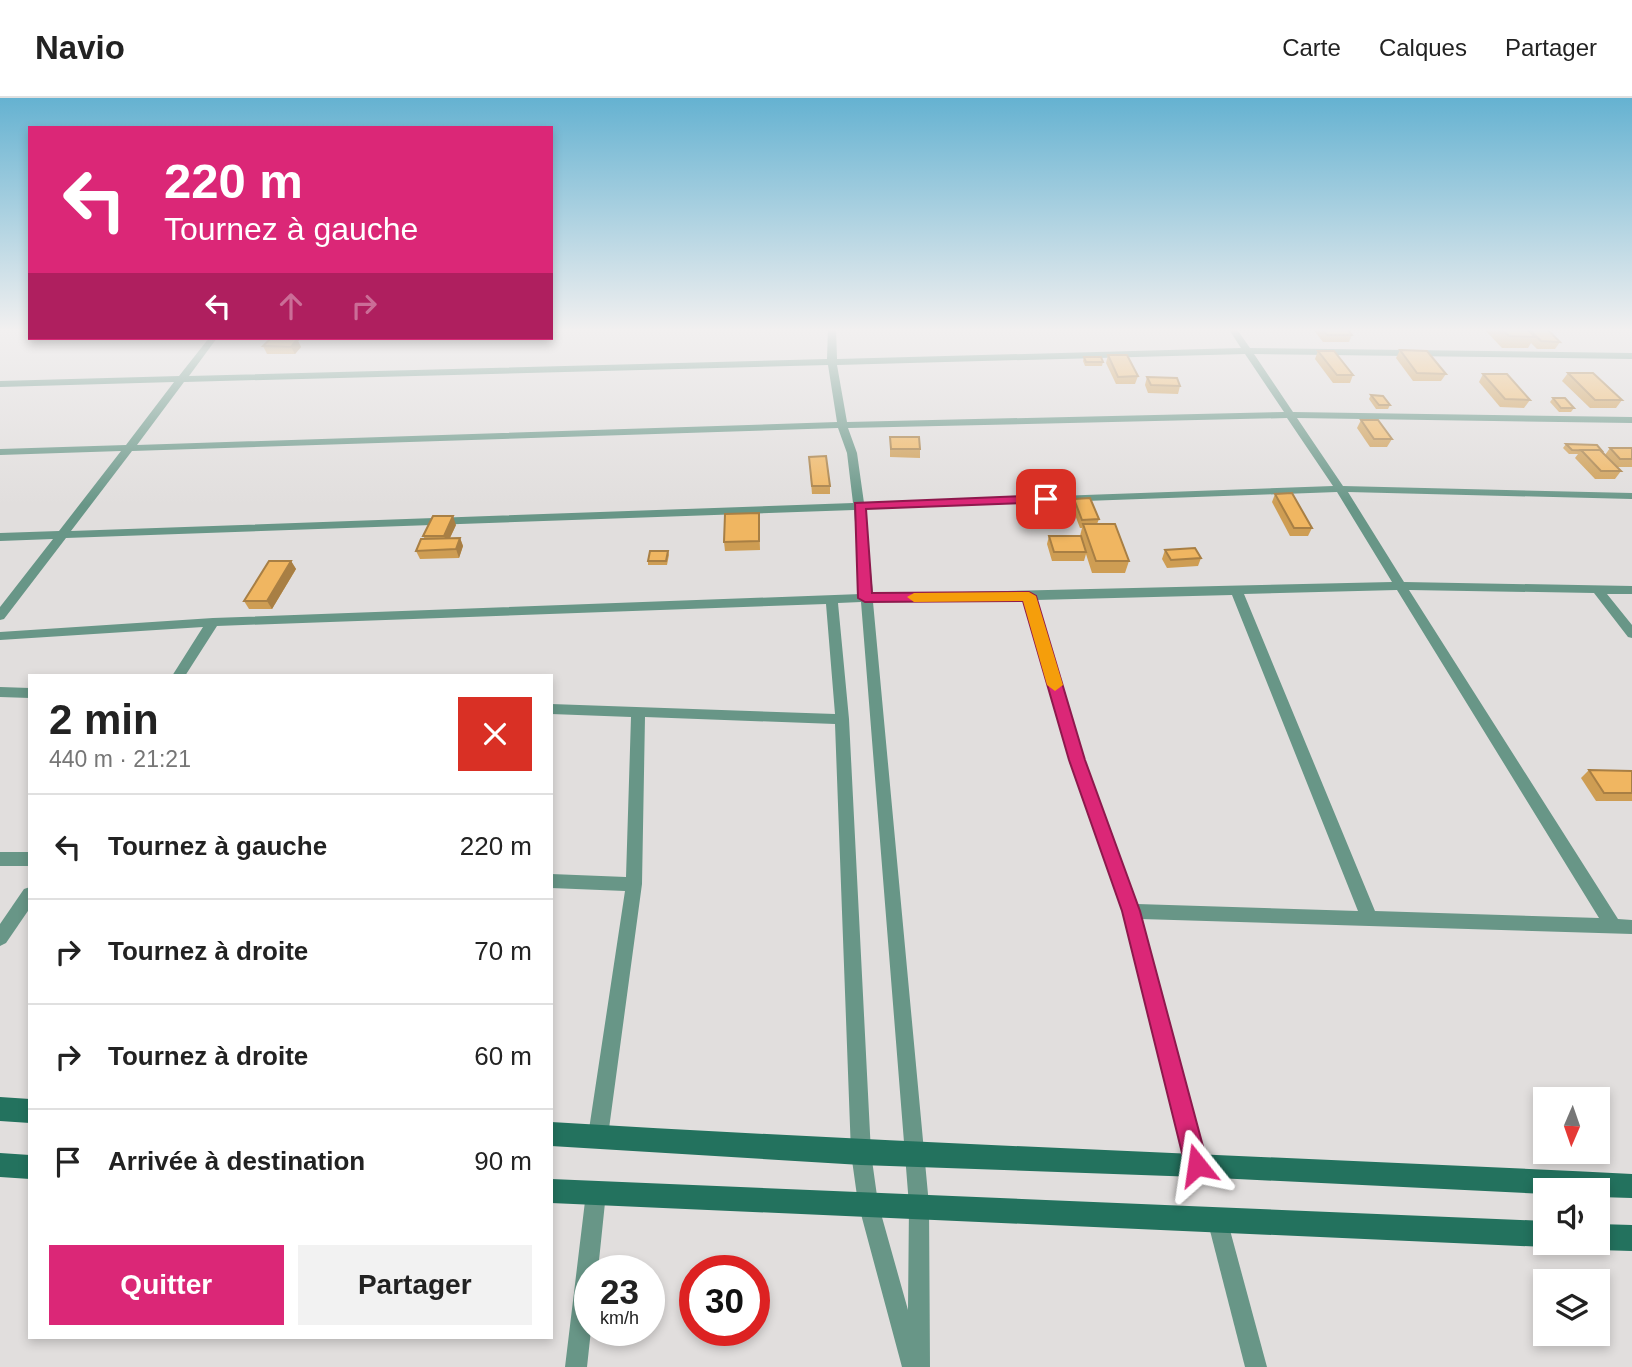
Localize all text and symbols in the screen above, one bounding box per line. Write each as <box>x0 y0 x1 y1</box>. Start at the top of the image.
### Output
text: Navio <box>35 29 125 66</box>
text: Carte <box>1282 34 1341 61</box>
text: Calques <box>1379 34 1467 61</box>
text: Partager <box>1505 34 1597 61</box>
icon: left <box>49 154 140 245</box>
text: 220 m <box>164 154 303 208</box>
text: Tournez à gauche <box>164 211 418 247</box>
icon: left <box>199 287 237 325</box>
icon: ahead <box>272 287 310 325</box>
icon: right <box>345 287 383 325</box>
pin <box>1016 469 1076 529</box>
icon: arrive <box>1027 480 1065 518</box>
text: 2 min <box>49 696 159 743</box>
button: close <box>458 697 532 771</box>
text: 440 m · 21:21 <box>49 746 191 772</box>
icon: left <box>49 828 87 866</box>
text: Tournez à gauche <box>108 831 327 861</box>
text: 220 m <box>460 831 532 861</box>
icon: right <box>49 933 87 971</box>
text: Tournez à droite <box>108 936 308 966</box>
text: 70 m <box>474 936 532 966</box>
icon: right <box>49 1038 87 1076</box>
text: Tournez à droite <box>108 1041 308 1071</box>
text: 60 m <box>474 1041 532 1071</box>
north arrow <box>1533 1087 1610 1164</box>
map controls <box>1533 1087 1610 1346</box>
position arrow <box>1160 1128 1234 1202</box>
icon: arrive <box>49 1143 87 1181</box>
text: Arrivée à destination <box>108 1146 365 1176</box>
text: 90 m <box>474 1146 532 1176</box>
button: sound <box>1533 1178 1610 1255</box>
button: Quitter <box>49 1245 284 1325</box>
button: Partager <box>298 1245 532 1325</box>
speed limit sign: 30 <box>679 1255 770 1346</box>
button: layers <box>1533 1269 1610 1346</box>
text: 23 <box>600 1272 639 1311</box>
text: km/h <box>600 1308 639 1328</box>

